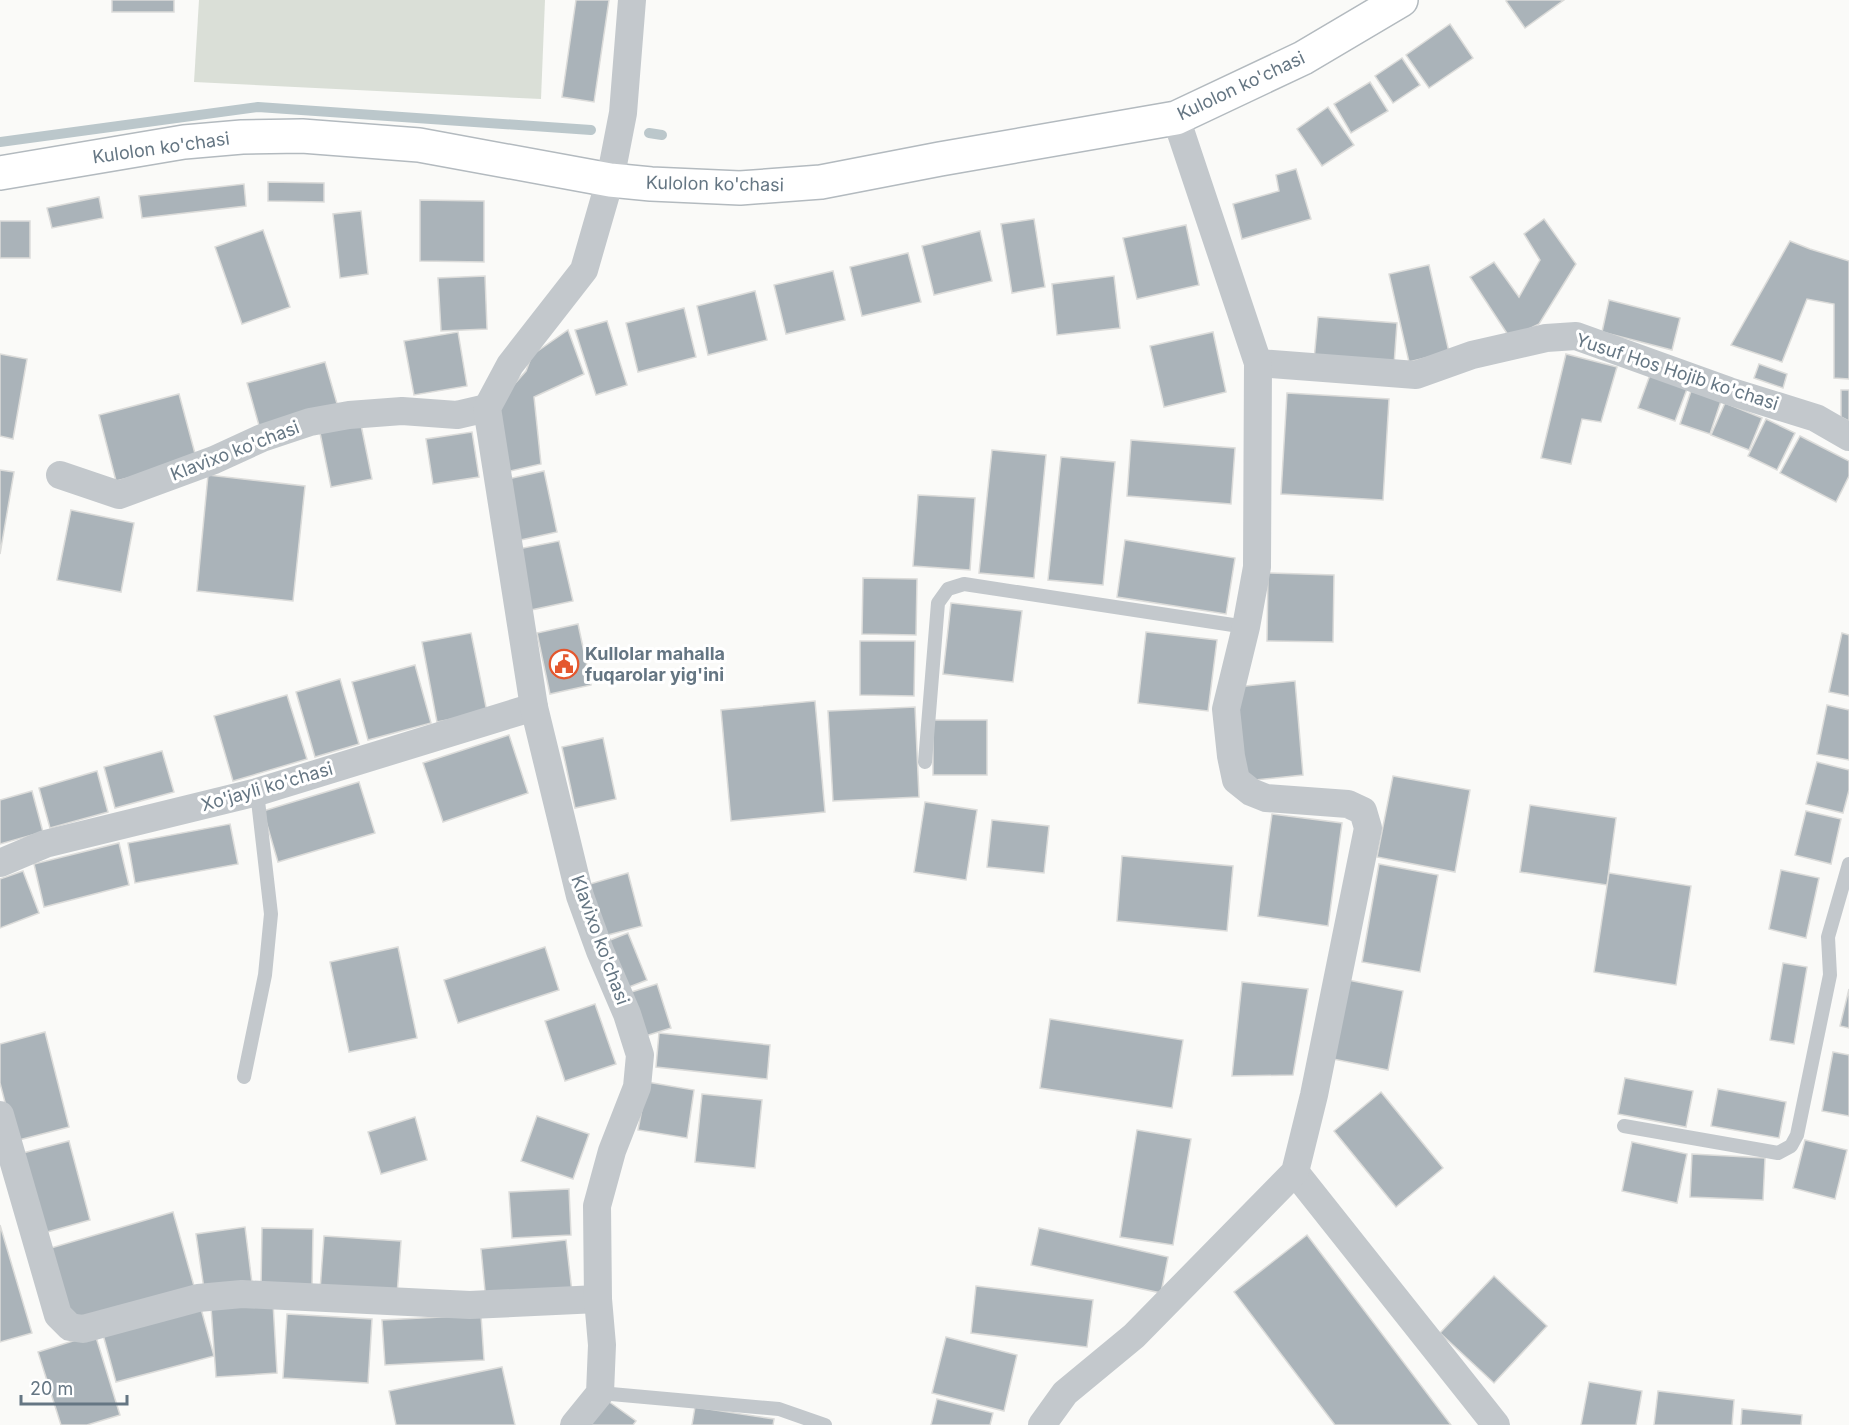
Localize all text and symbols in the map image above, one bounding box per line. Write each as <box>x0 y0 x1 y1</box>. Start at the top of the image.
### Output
street label: Kulolon ko'chasi <box>1174 47 1308 124</box>
street label: Kulolon ko'chasi <box>91 127 231 168</box>
street label: Kulolon ko'chasi <box>646 172 784 195</box>
street label: Yusuf Hos Hojib ko'chasi <box>1573 329 1781 414</box>
street label: Klavixo ko'chasi <box>168 416 302 485</box>
place label: Kullolar mahalla fuqarolar yig'ini <box>585 643 725 685</box>
public building icon: Kullolar mahalla fuqarolar yig'ini <box>548 648 580 680</box>
street label: Xo'jayli ko'chasi <box>199 758 335 815</box>
street label: Klavixo ko'chasi <box>567 872 634 1007</box>
scale bar <box>21 1368 128 1406</box>
text: 20 m <box>30 1378 73 1399</box>

